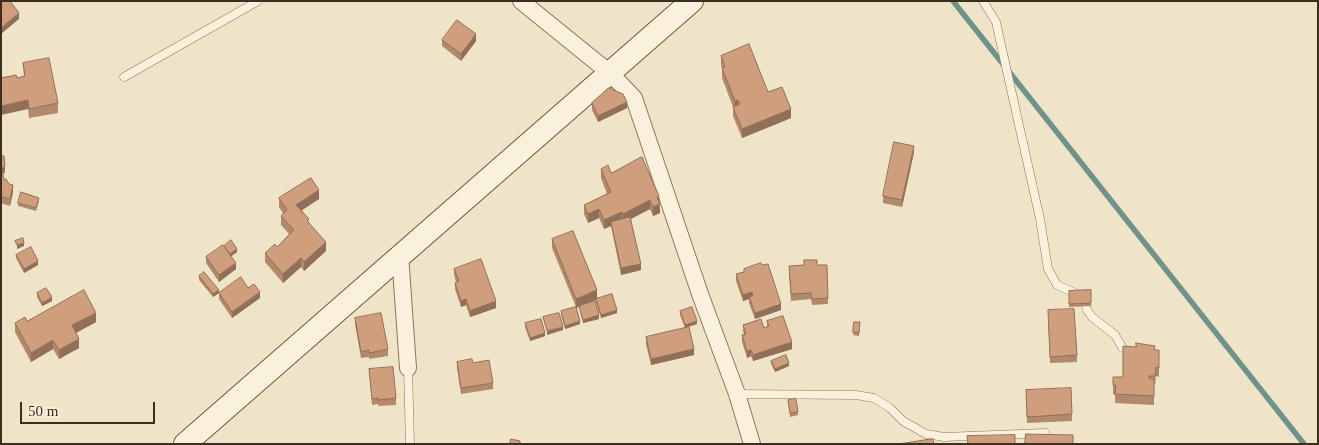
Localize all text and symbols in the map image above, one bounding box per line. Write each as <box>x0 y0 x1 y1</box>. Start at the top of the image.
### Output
scale bar <box>22 392 158 424</box>
text: 50 m <box>28 403 58 419</box>

